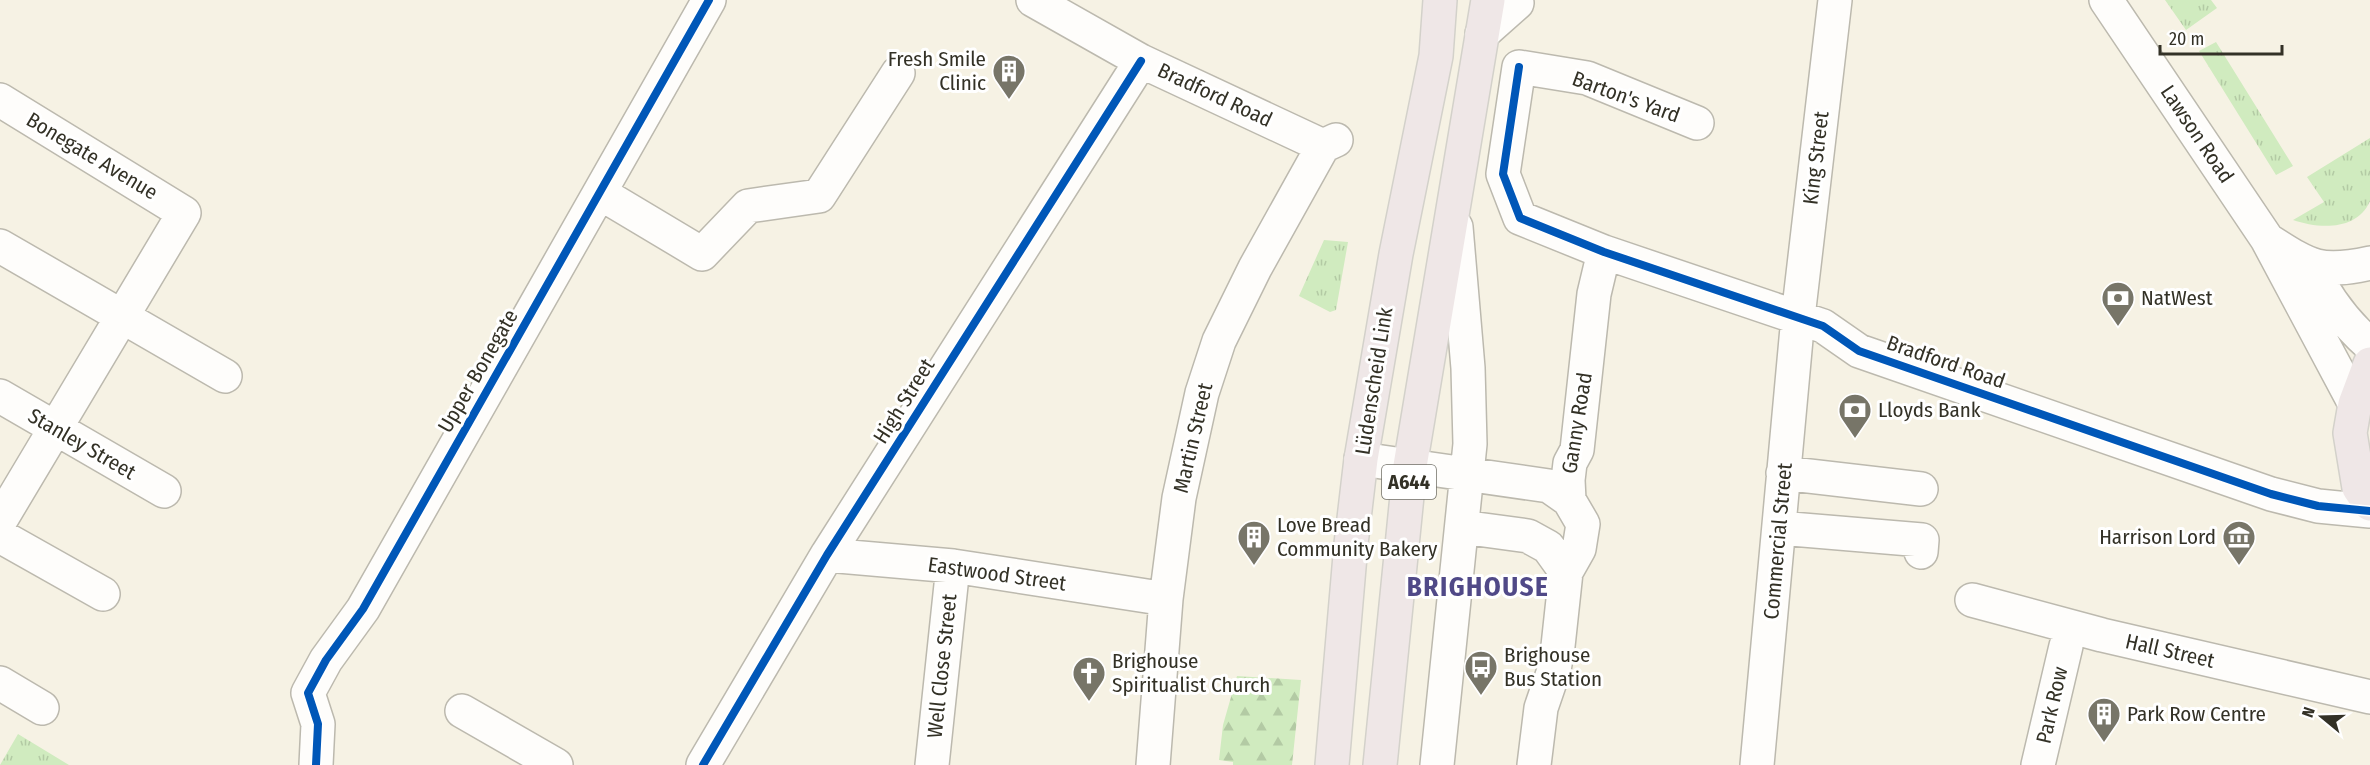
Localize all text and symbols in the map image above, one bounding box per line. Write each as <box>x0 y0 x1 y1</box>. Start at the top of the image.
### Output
scale bar <box>2160 18 2282 56</box>
text: 20 m <box>2169 28 2204 50</box>
place label: Fresh Smile Clinic <box>888 46 986 96</box>
building icon: Fresh Smile Clinic <box>991 53 1027 100</box>
street label: Bradford Road <box>1154 57 1276 133</box>
street label: Barton's Yard <box>1569 66 1683 128</box>
street label: Lawson Road <box>2155 80 2239 188</box>
street label: Bonegate Avenue <box>22 107 162 205</box>
street label: King Street <box>1797 110 1835 206</box>
bank icon: NatWest <box>2100 280 2136 327</box>
place label: NatWest <box>2141 285 2213 311</box>
street label: Upper Bonegate <box>432 305 524 437</box>
street label: Lüdenscheid Link <box>1350 305 1399 457</box>
street label: Bradford Road <box>1883 330 2009 394</box>
street label: High Street <box>868 353 940 448</box>
street label: Ganny Road <box>1556 371 1598 475</box>
street label: Martin Street <box>1168 380 1218 496</box>
bank icon: Lloyds Bank <box>1837 392 1873 439</box>
place label: Lloyds Bank <box>1878 397 1981 423</box>
street label: Stanley Street <box>23 403 141 485</box>
street label: Commercial Street <box>1758 461 1798 620</box>
road number: A644 <box>1382 465 1436 499</box>
place label: Love Bread Community Bakery <box>1277 512 1438 562</box>
building icon: Love Bread Community Bakery <box>1236 519 1272 566</box>
museum icon: Harrison Lord <box>2221 519 2257 566</box>
place label: Harrison Lord <box>2099 524 2216 550</box>
street label: Eastwood Street <box>926 551 1068 597</box>
district label: BRIGHOUSE <box>1407 571 1549 603</box>
street label: Well Close Street <box>922 593 963 739</box>
street label: Hall Street <box>2123 628 2217 674</box>
place label: Brighouse Bus Station <box>1504 642 1602 692</box>
place label: Brighouse Spiritualist Church <box>1112 648 1270 698</box>
bus stop icon: Brighouse Bus Station <box>1463 649 1499 696</box>
church icon: Brighouse Spiritualist Church <box>1071 655 1107 702</box>
street label: Park Row <box>2031 664 2074 746</box>
north arrow <box>2292 687 2352 747</box>
building icon: Park Row Centre <box>2086 696 2122 743</box>
place label: Park Row Centre <box>2127 701 2266 727</box>
text: N <box>2298 705 2319 720</box>

